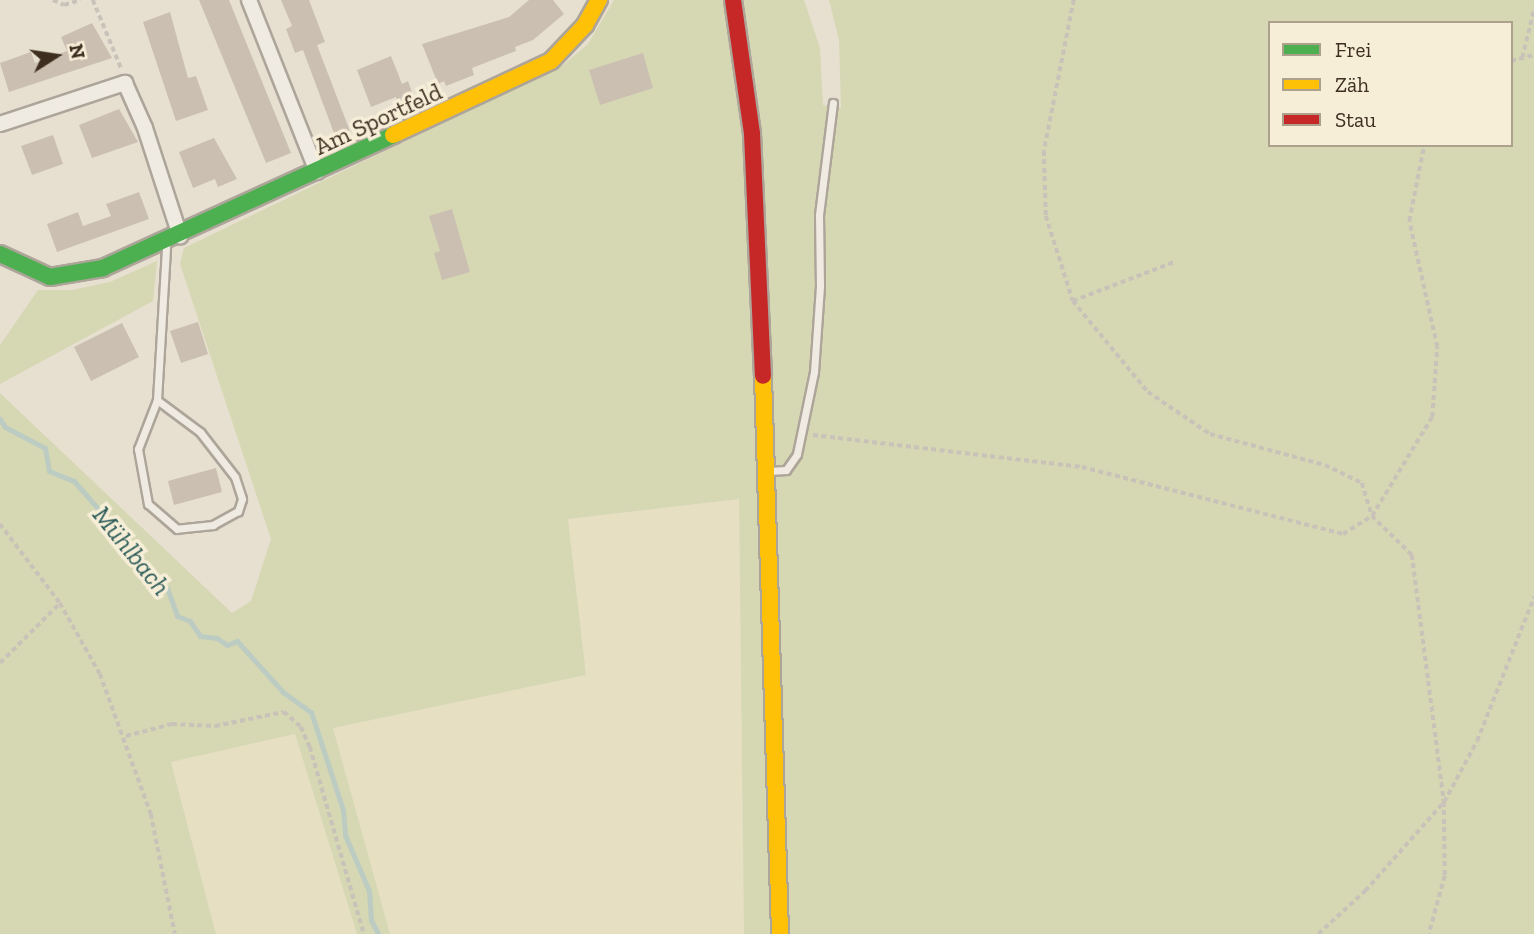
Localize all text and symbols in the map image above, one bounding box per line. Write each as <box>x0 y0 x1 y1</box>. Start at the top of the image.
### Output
north arrow <box>21 21 91 91</box>
legend <box>1268 21 1513 147</box>
text: Frei <box>1335 37 1371 62</box>
text: N <box>64 42 90 61</box>
text: Zäh <box>1335 72 1369 97</box>
street label: Am Sportfeld <box>310 77 446 161</box>
text: Stau <box>1335 107 1376 132</box>
water label: Mühlbach <box>86 500 176 602</box>

